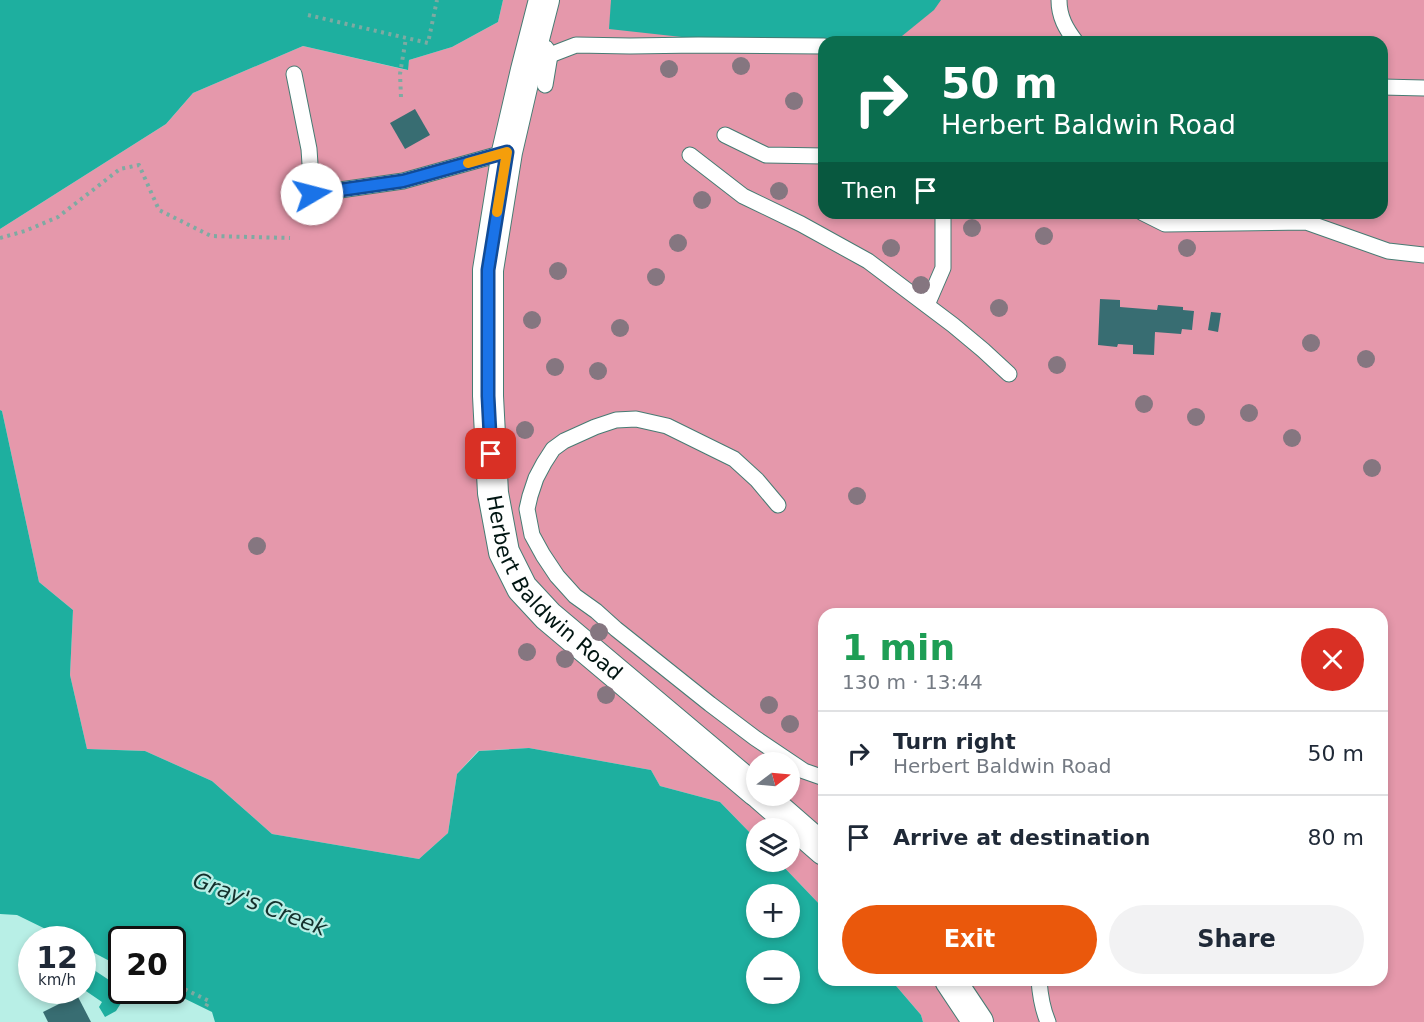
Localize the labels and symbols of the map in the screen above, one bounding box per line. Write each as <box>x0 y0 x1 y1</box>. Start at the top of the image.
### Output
position arrow <box>280 162 344 226</box>
pin <box>465 428 516 479</box>
street label: Herbert Baldwin Road <box>482 493 627 685</box>
north arrow <box>746 752 800 806</box>
water label: Gray's Creek <box>190 867 332 941</box>
speed limit sign: 20 <box>108 926 186 1004</box>

